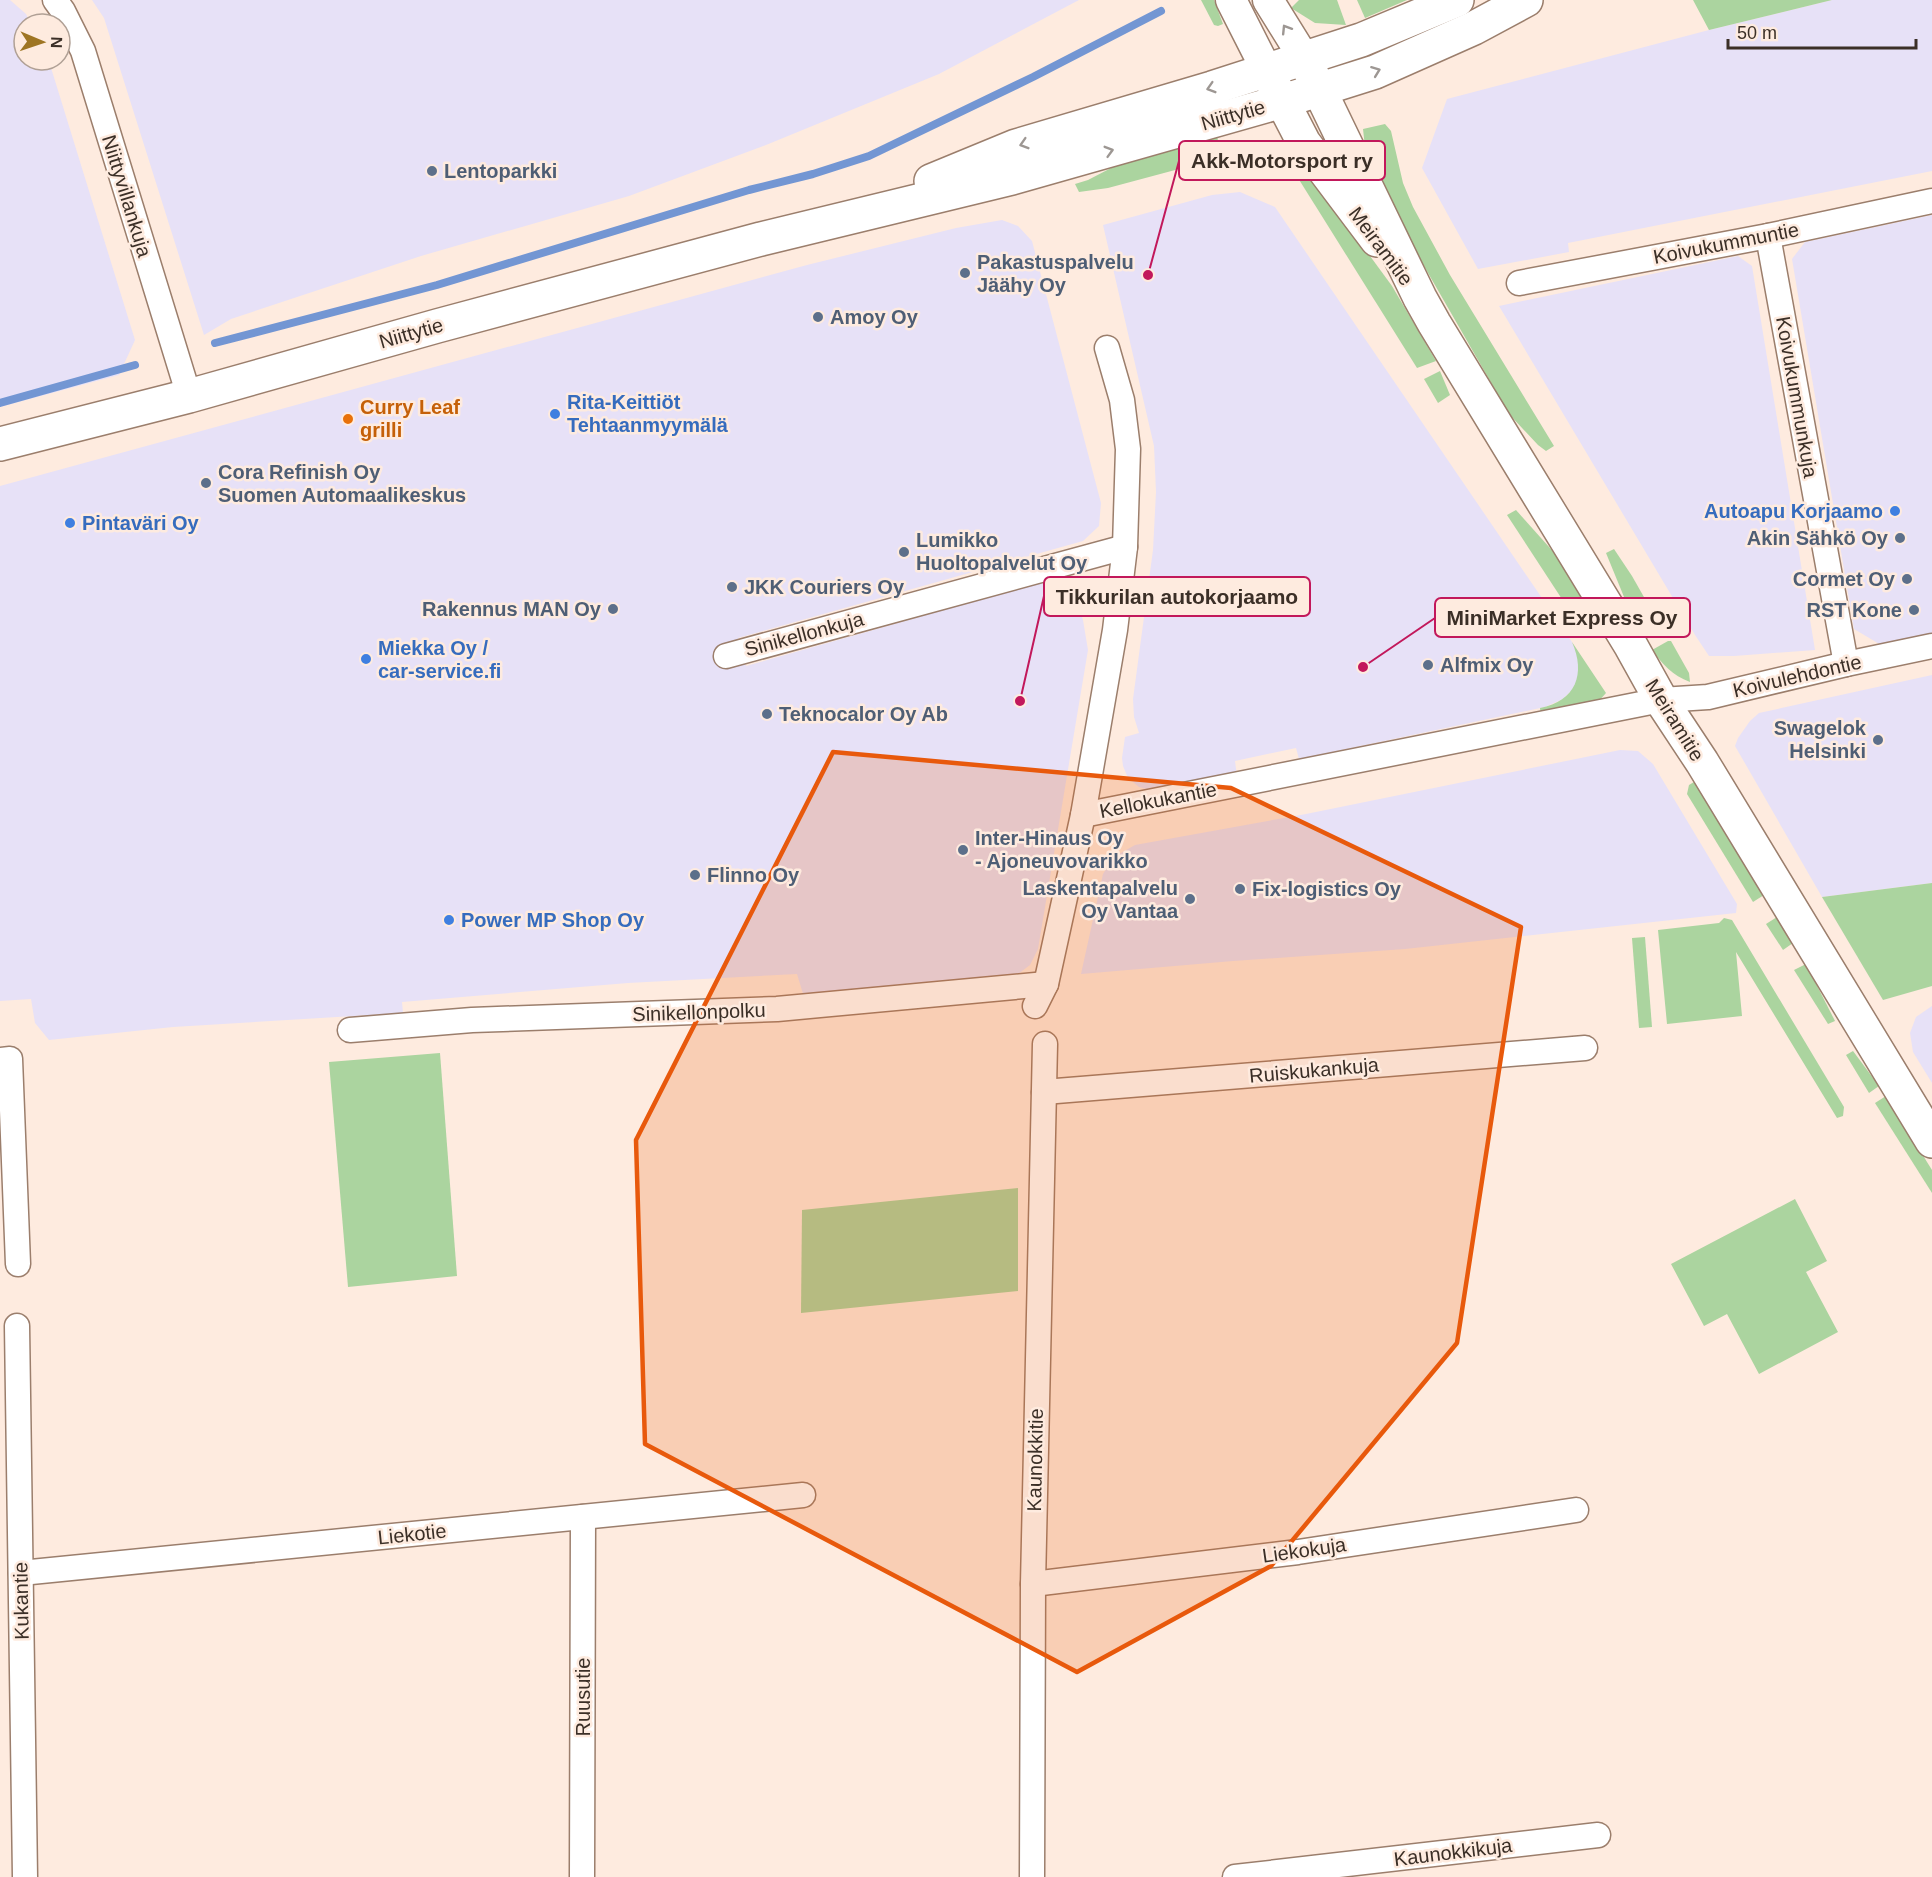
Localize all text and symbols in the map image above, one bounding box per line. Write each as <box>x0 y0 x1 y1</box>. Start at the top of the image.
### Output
north arrow <box>12 12 72 72</box>
scale bar <box>1728 12 1916 50</box>
text: 50 m <box>1737 23 1777 43</box>
one-way arrow <box>1281 25 1293 35</box>
text: N <box>48 36 65 49</box>
one-way arrow <box>1369 66 1380 78</box>
one-way arrow <box>1206 81 1217 93</box>
street label: Niittytie <box>1198 95 1268 135</box>
street label: Niittyvillankuja <box>98 132 156 261</box>
one-way arrow <box>1019 137 1030 149</box>
callout: Akk-Motorsport ry <box>1179 141 1385 180</box>
one-way arrow <box>1103 145 1113 158</box>
text: Akk-Motorsport ry <box>1191 149 1373 172</box>
place label: Lentoparkki <box>444 160 557 182</box>
marker: Lentoparkki <box>425 164 439 178</box>
street label: Meiramitie <box>1344 203 1418 289</box>
street label: Koivukummuntie <box>1651 218 1801 268</box>
place label: Pakastuspalvelu Jäähy Oy <box>977 251 1134 296</box>
marker: Pakastuspalvelu Jäähy Oy <box>958 266 972 280</box>
place label: Amoy Oy <box>830 306 919 328</box>
marker: Amoy Oy <box>811 310 825 324</box>
street label: Niittytie <box>376 313 446 353</box>
street label: Koivukummunkuja <box>1772 315 1822 480</box>
place label: Rita-Keittiöt Tehtaanmyymälä <box>567 391 729 436</box>
place label: Curry Leaf grilli <box>360 396 460 441</box>
marker: Rita-Keittiöt Tehtaanmyymälä <box>548 407 562 421</box>
marker: Curry Leaf grilli <box>341 412 355 426</box>
place label: Cora Refinish Oy Suomen Automaalikeskus <box>218 461 466 506</box>
marker: Cora Refinish Oy Suomen Automaalikeskus <box>199 476 213 490</box>
place label: Autoapu Korjaamo <box>1704 500 1883 522</box>
marker: Autoapu Korjaamo <box>1888 504 1902 518</box>
place label: Pintaväri Oy <box>82 512 200 534</box>
marker: Pintaväri Oy <box>63 516 77 530</box>
place label: Akin Sähkö Oy <box>1747 527 1889 549</box>
place label: Lumikko Huoltopalvelut Oy <box>916 529 1088 574</box>
marker: Akin Sähkö Oy <box>1893 531 1907 545</box>
marker: Lumikko Huoltopalvelut Oy <box>897 545 911 559</box>
place label: Cormet Oy <box>1793 568 1896 590</box>
marker: Cormet Oy <box>1900 572 1914 586</box>
place label: JKK Couriers Oy <box>744 576 905 598</box>
callout: Tikkurilan autokorjaamo <box>1044 577 1310 616</box>
marker: JKK Couriers Oy <box>725 580 739 594</box>
text: Tikkurilan autokorjaamo <box>1056 585 1298 608</box>
place label: Rakennus MAN Oy <box>422 598 602 620</box>
callout: MiniMarket Express Oy <box>1435 598 1690 637</box>
place label: RST Kone <box>1806 599 1902 621</box>
marker: Rakennus MAN Oy <box>606 602 620 616</box>
marker: RST Kone <box>1907 603 1921 617</box>
text: MiniMarket Express Oy <box>1446 606 1678 629</box>
street label: Sinikellonkuja <box>742 607 867 660</box>
place label: Miekka Oy / car-service.fi <box>378 637 501 682</box>
street label: Koivulehdontie <box>1731 651 1863 701</box>
marker: Miekka Oy / car-service.fi <box>359 652 373 666</box>
place label: Alfmix Oy <box>1440 654 1534 676</box>
marker: Alfmix Oy <box>1421 658 1435 672</box>
street label: Meiramitie <box>1641 675 1709 765</box>
place label: Teknocalor Oy Ab <box>779 703 948 725</box>
marker: Teknocalor Oy Ab <box>760 707 774 721</box>
place label: Swagelok Helsinki <box>1774 717 1867 762</box>
marker: Swagelok Helsinki <box>1871 733 1885 747</box>
street label: Kellokukantie <box>1098 778 1218 822</box>
place label: Inter-Hinaus Oy - Ajoneuvovarikko <box>975 827 1148 872</box>
marker: Inter-Hinaus Oy - Ajoneuvovarikko <box>956 843 970 857</box>
place label: Flinno Oy <box>707 864 800 886</box>
marker: Flinno Oy <box>688 868 702 882</box>
place label: Laskentapalvelu Oy Vantaa <box>1022 877 1179 922</box>
place label: Fix-logistics Oy <box>1252 878 1402 900</box>
marker: Fix-logistics Oy <box>1233 882 1247 896</box>
marker: Laskentapalvelu Oy Vantaa <box>1183 892 1197 906</box>
place label: Power MP Shop Oy <box>461 909 645 931</box>
marker: Power MP Shop Oy <box>442 913 456 927</box>
street label: Sinikellonpolku <box>632 999 766 1025</box>
street label: Ruiskukankuja <box>1248 1053 1381 1087</box>
street label: Kaunokkitie <box>1023 1408 1047 1512</box>
street label: Liekotie <box>377 1519 447 1549</box>
street label: Liekokuja <box>1261 1533 1348 1567</box>
street label: Kukantie <box>9 1562 33 1640</box>
street label: Ruusutie <box>572 1658 594 1736</box>
street label: Kaunokkikuja <box>1393 1834 1514 1870</box>

